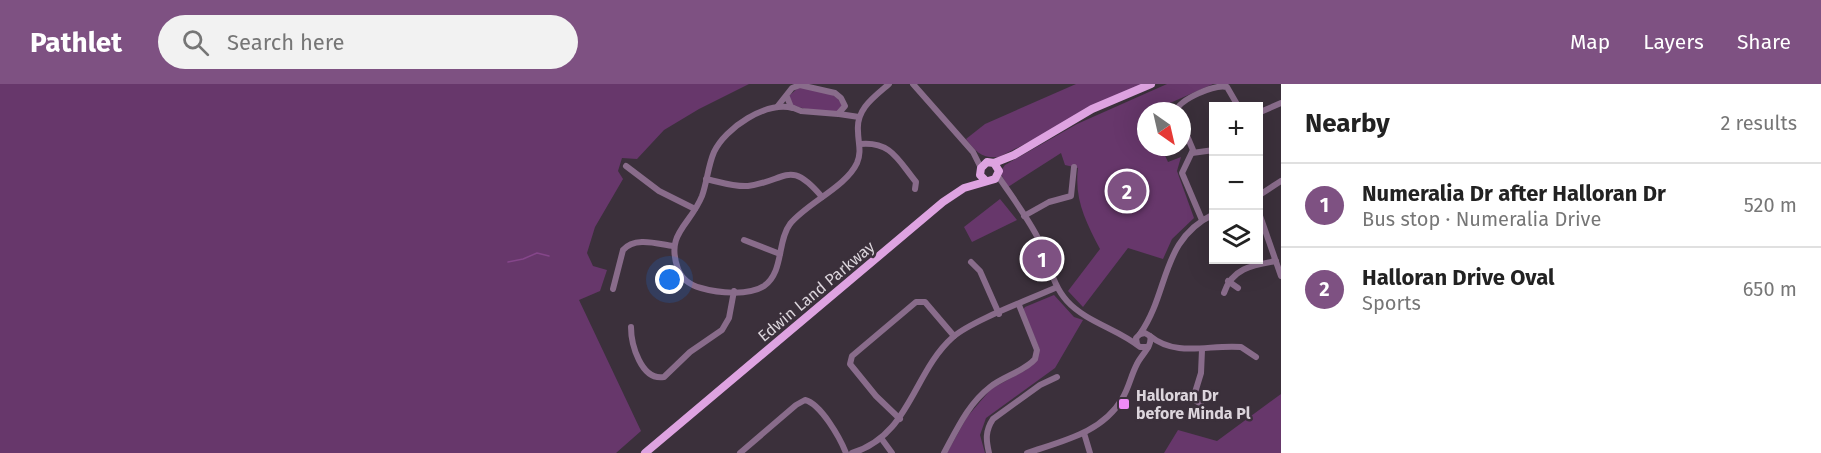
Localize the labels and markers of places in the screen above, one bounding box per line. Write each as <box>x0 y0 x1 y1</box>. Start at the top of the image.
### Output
pin: 2 <box>1108 168 1146 214</box>
pin: 1 <box>1022 236 1062 282</box>
place label: Halloran Dr before Minda Pl <box>1136 386 1251 423</box>
marker: Halloran Dr before Minda Pl <box>1117 397 1131 411</box>

